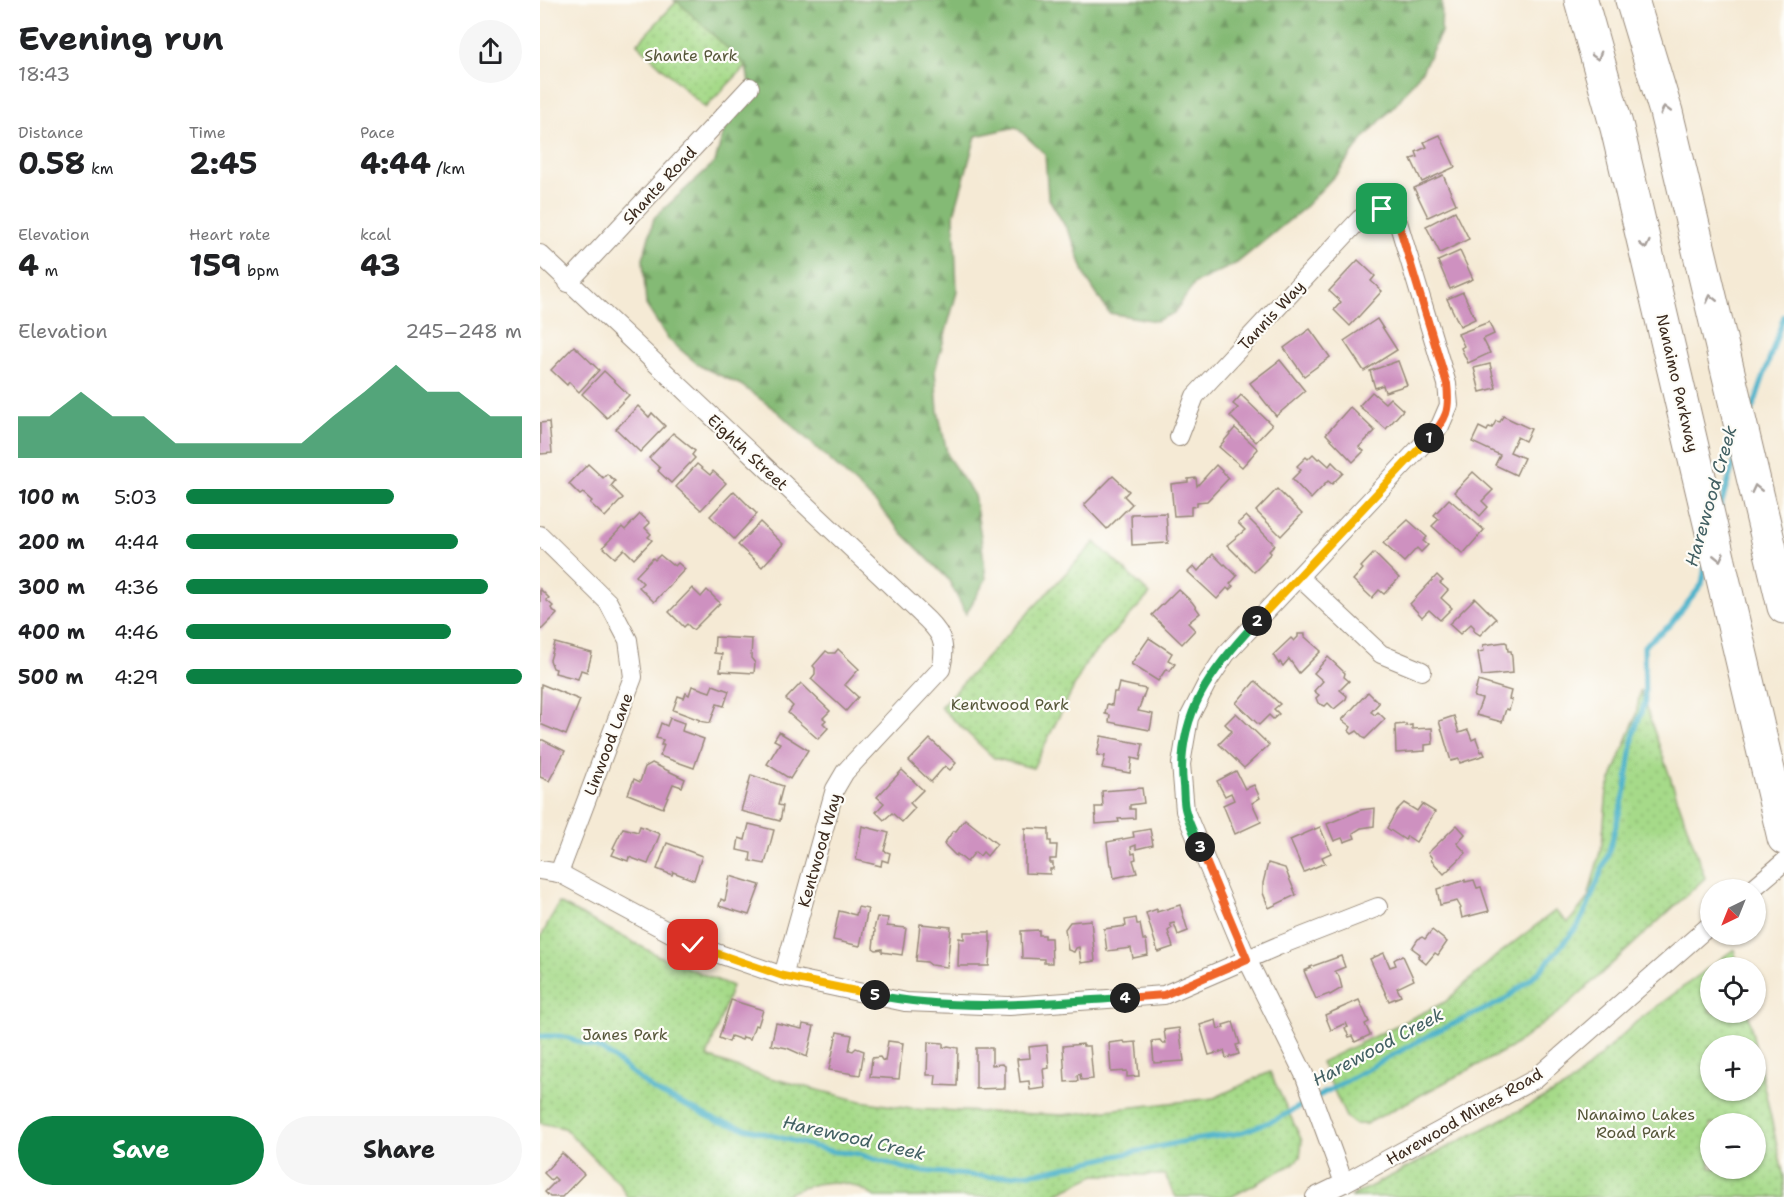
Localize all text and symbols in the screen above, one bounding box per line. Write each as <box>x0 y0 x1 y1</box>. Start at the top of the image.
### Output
text: Evening run <box>18 16 224 61</box>
button: share <box>459 20 522 83</box>
park label: Shante Park <box>644 45 738 66</box>
one-way arrow <box>1590 50 1602 61</box>
text: 18:43 <box>18 61 70 87</box>
one-way arrow <box>1660 105 1672 116</box>
text: Distance <box>18 122 84 143</box>
text: Time <box>189 122 226 143</box>
text: Pace <box>360 122 395 143</box>
street label: Shante Road <box>618 142 701 229</box>
text: 0.58 <box>18 143 85 184</box>
text: 2:45 <box>189 143 257 184</box>
text: 4:44 <box>360 143 431 184</box>
text: km <box>85 158 114 179</box>
text: /km <box>431 158 465 179</box>
pin <box>1356 183 1407 234</box>
icon: arrive <box>1365 192 1398 225</box>
text: Elevation <box>18 224 90 245</box>
text: Heart rate <box>189 224 271 245</box>
text: kcal <box>360 224 391 245</box>
one-way arrow <box>1638 240 1651 250</box>
text: 4 <box>18 245 39 286</box>
text: 159 <box>189 245 242 286</box>
text: 43 <box>360 245 400 286</box>
text: m <box>39 260 58 281</box>
text: bpm <box>242 260 279 281</box>
street label: Tannis Way <box>1233 276 1309 355</box>
one-way arrow <box>1705 295 1718 305</box>
street label: Nanaimo Parkway <box>1651 312 1704 454</box>
text: Elevation <box>18 318 108 344</box>
text: 245–248 m <box>405 318 522 344</box>
street label: Eighth Street <box>703 410 792 495</box>
water label: Harewood Creek <box>1679 422 1743 569</box>
pin: 1 <box>1414 423 1444 453</box>
text: 1 <box>1425 427 1433 448</box>
text: 100 m <box>18 484 80 510</box>
text: 5:03 <box>114 484 157 510</box>
one-way arrow <box>1750 484 1763 494</box>
text: 200 m <box>18 529 85 555</box>
text: 4:44 <box>114 529 159 555</box>
one-way arrow <box>1712 552 1725 562</box>
text: 300 m <box>18 574 85 600</box>
text: 4:36 <box>114 574 159 600</box>
pin: 2 <box>1242 606 1272 636</box>
text: 2 <box>1251 610 1263 631</box>
text: 400 m <box>18 619 85 645</box>
text: 4:46 <box>114 619 159 645</box>
text: 500 m <box>18 664 84 690</box>
text: 4:29 <box>114 664 159 690</box>
street label: Linwood Lane <box>579 690 638 799</box>
park label: Kentwood Park <box>951 694 1069 715</box>
street label: Kentwood Way <box>793 791 846 910</box>
pin: 3 <box>1185 832 1215 862</box>
text: 3 <box>1194 836 1206 857</box>
north arrow <box>1700 879 1766 945</box>
map controls <box>1700 879 1766 1179</box>
pin <box>667 919 718 970</box>
icon: check <box>676 928 709 961</box>
button: locate <box>1700 957 1766 1023</box>
pin: 5 <box>860 980 890 1010</box>
pin: 4 <box>1110 983 1140 1013</box>
text: 5 <box>870 984 880 1005</box>
text: 4 <box>1119 987 1131 1008</box>
water label: Harewood Creek <box>1308 1002 1449 1092</box>
park label: Janes Park <box>582 1024 668 1045</box>
button: + <box>1700 1035 1766 1101</box>
street label: Harewood Mines Road <box>1382 1063 1546 1170</box>
park label: Nanaimo Lakes Road Park <box>1577 1104 1695 1143</box>
water label: Harewood Creek <box>780 1110 928 1166</box>
button: − <box>1700 1113 1766 1179</box>
button: Save <box>18 1116 264 1185</box>
button: Share <box>276 1116 522 1185</box>

